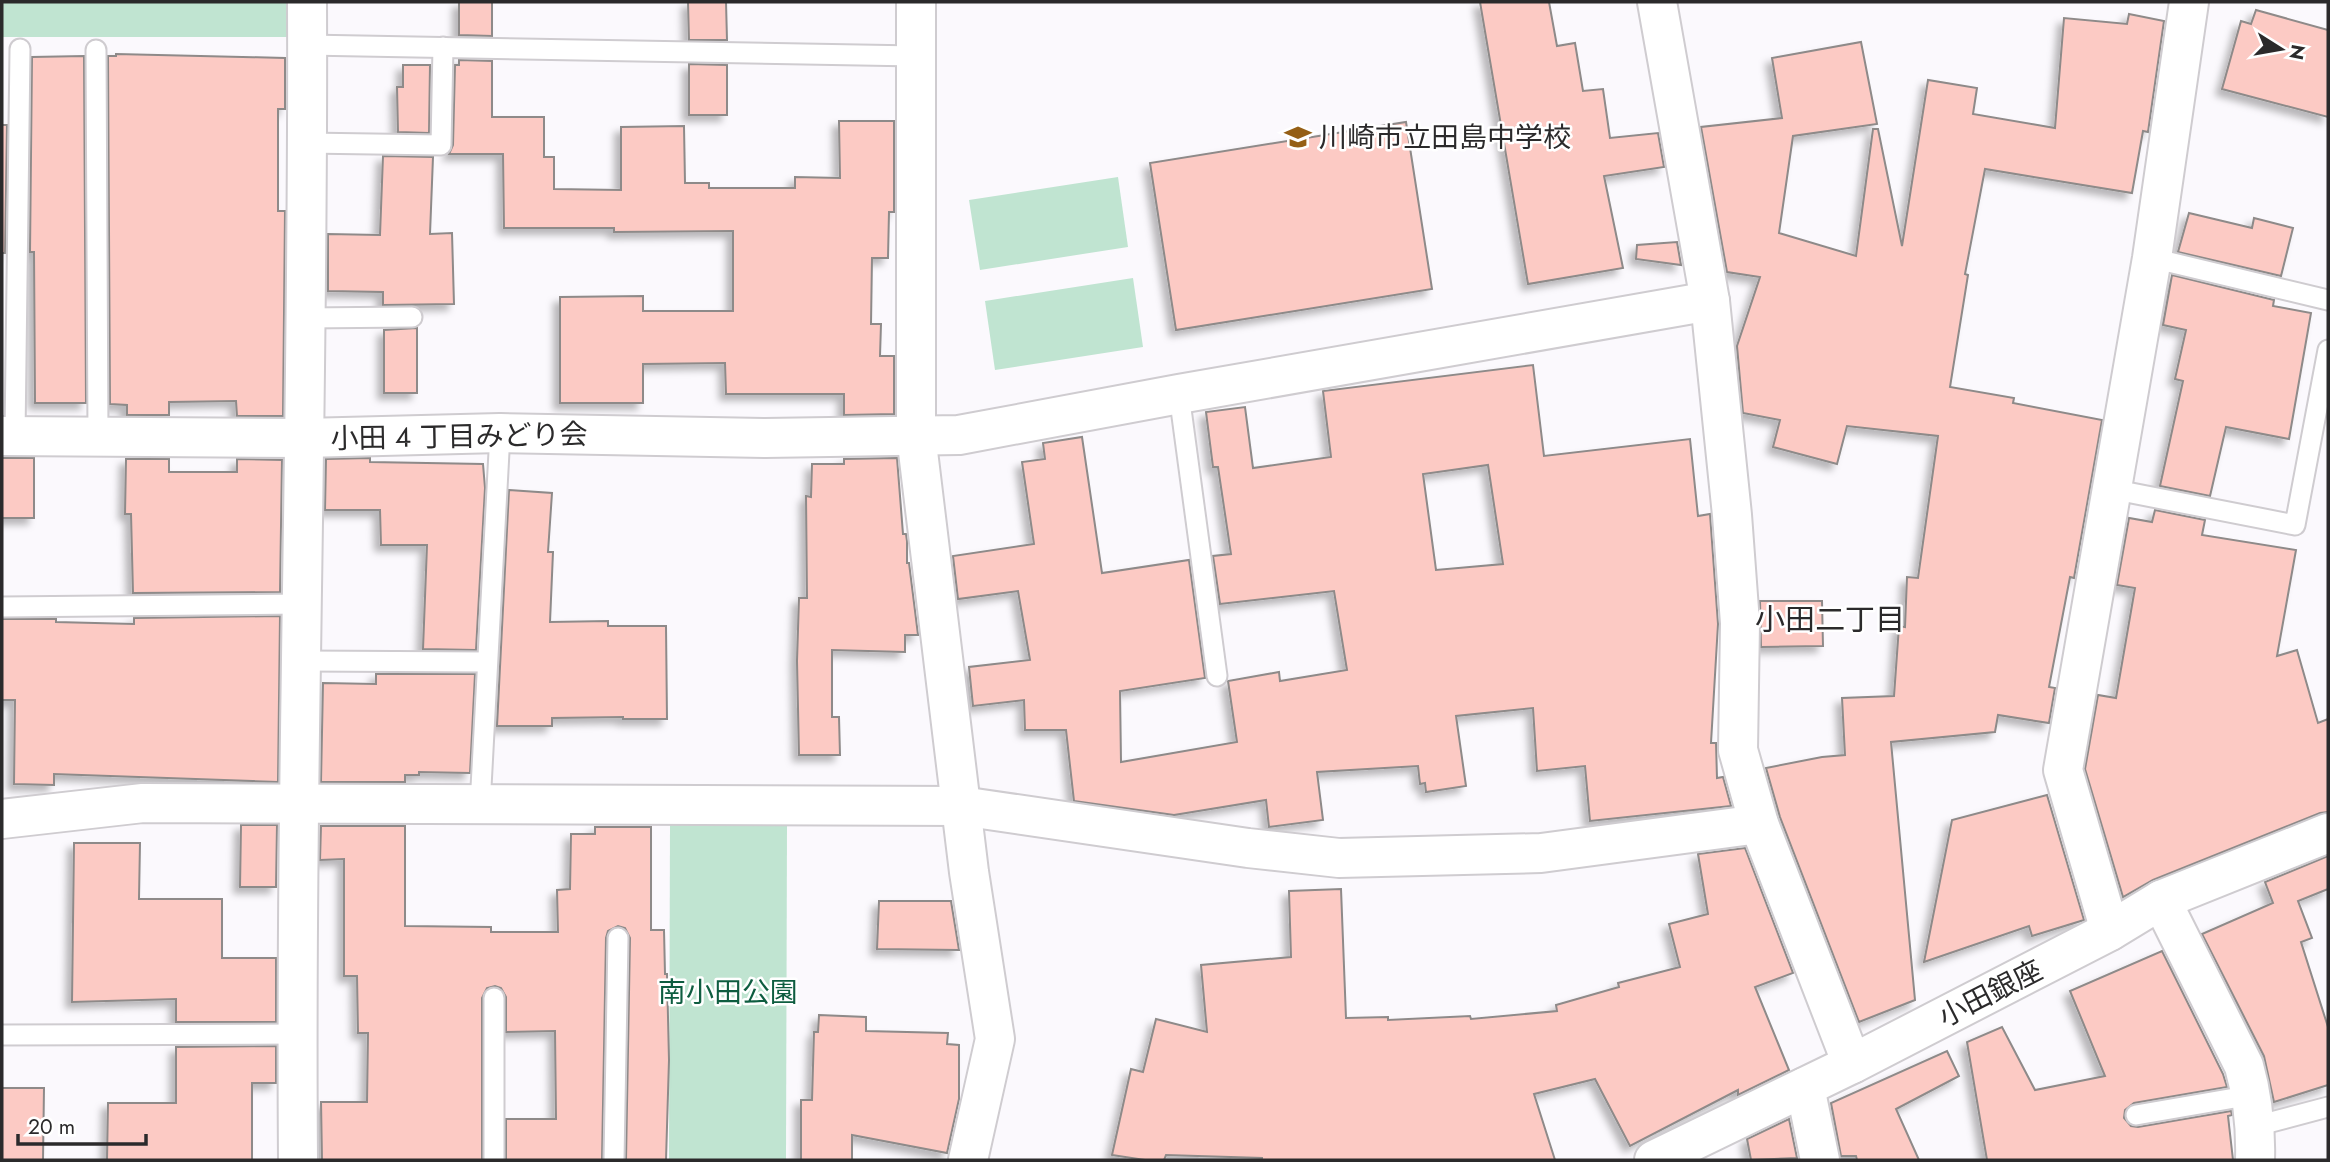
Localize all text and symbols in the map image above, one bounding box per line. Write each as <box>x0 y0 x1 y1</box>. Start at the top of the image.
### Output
north arrow <box>2246 14 2316 84</box>
text: N <box>2283 42 2312 62</box>
place label: 川崎市立田島中学校 <box>1319 117 1571 158</box>
school or university icon: 川崎市立田島中学校 <box>1283 122 1313 152</box>
street label: 小田 4 丁目みどり会 <box>330 414 588 459</box>
district label: 小田二丁目 <box>1755 598 1905 641</box>
street label: 小田銀座 <box>1931 950 2049 1037</box>
park label: 南小田公園 <box>658 972 798 1013</box>
scale bar <box>18 1102 145 1146</box>
text: 20 m <box>28 1112 75 1142</box>

